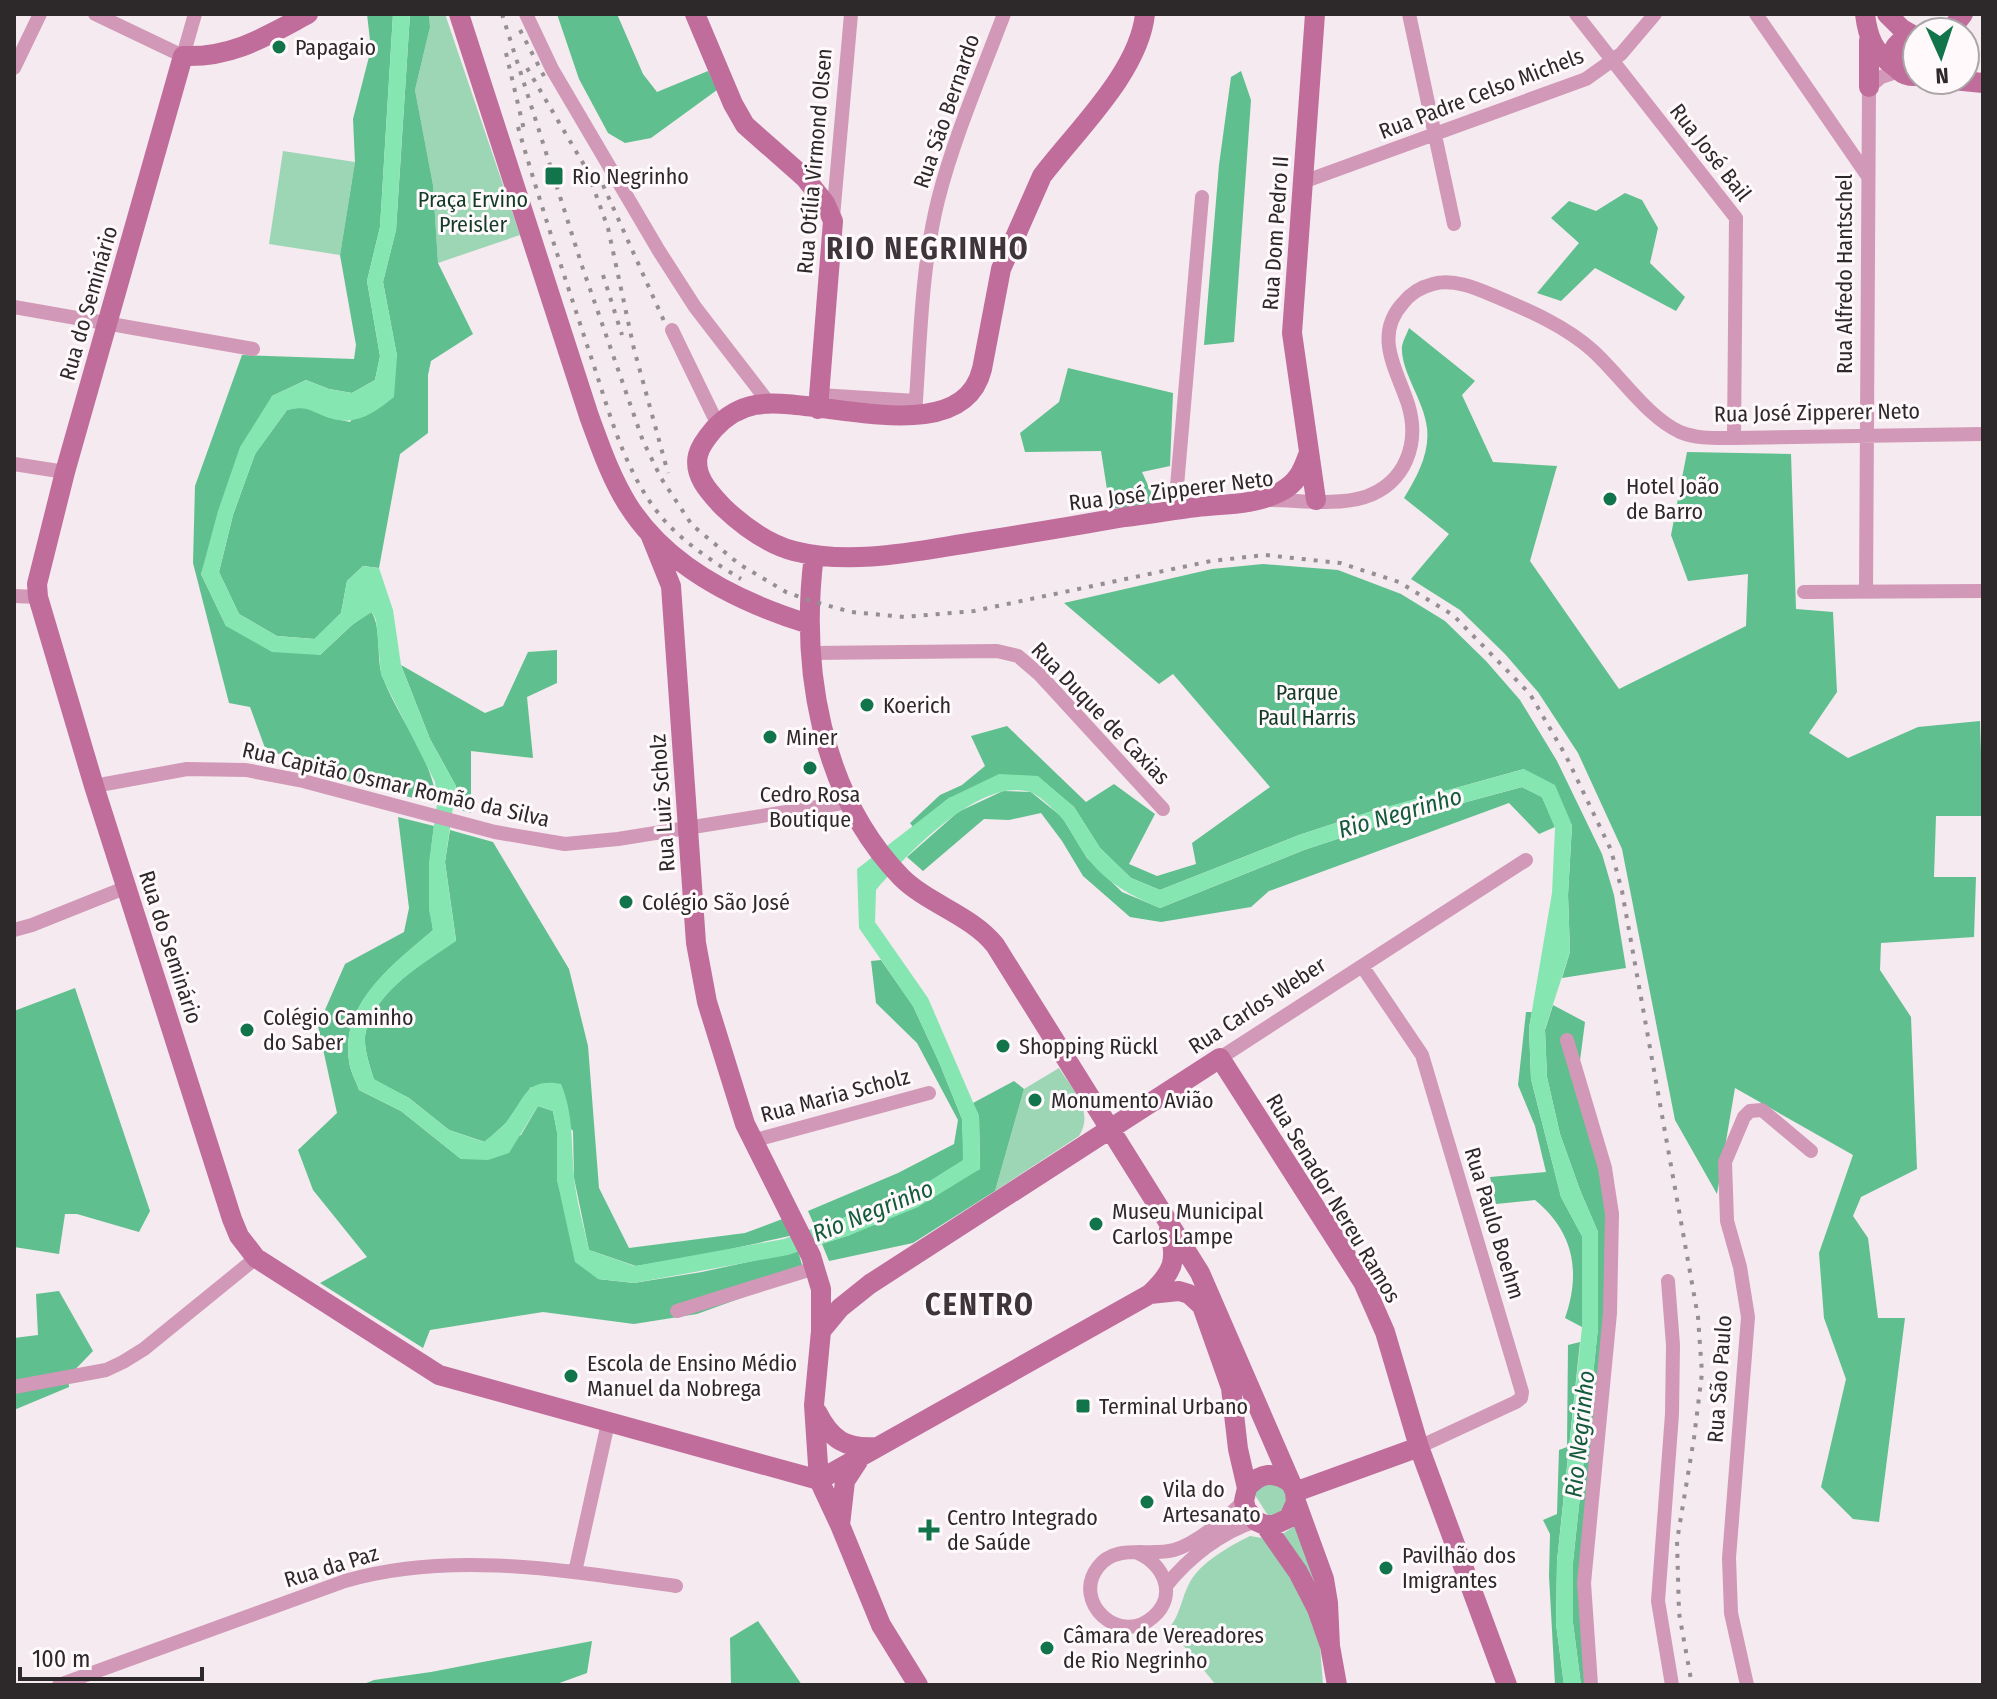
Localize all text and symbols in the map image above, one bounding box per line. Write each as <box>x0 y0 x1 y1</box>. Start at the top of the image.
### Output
north arrow <box>1901 16 1981 96</box>
street label: Rua São Bernardo <box>907 31 985 192</box>
place label: Papagaio <box>295 34 376 61</box>
marker: Papagaio <box>270 38 288 56</box>
street label: Rua Padre Celso Michels <box>1375 42 1587 145</box>
street label: Rua Otília Virmond Olsen <box>791 47 838 275</box>
text: N <box>1935 62 1949 89</box>
street label: Rua José Bail <box>1664 98 1757 207</box>
street label: Rua Dom Pedro II <box>1257 155 1294 311</box>
place label: Rio Negrinho <box>572 163 689 190</box>
marker: Rio Negrinho <box>543 165 565 187</box>
street label: Rua Alfredo Hantschel <box>1831 174 1858 374</box>
park label: Praça Ervino Preisler <box>418 186 528 238</box>
street label: Rua do Seminário <box>54 223 123 383</box>
district label: RIO NEGRINHO <box>826 231 1030 267</box>
street label: Rua José Zipperer Neto <box>1714 397 1920 428</box>
street label: Rua José Zipperer Neto <box>1067 465 1275 516</box>
place label: Hotel João de Barro <box>1626 473 1719 525</box>
marker: Hotel João de Barro <box>1601 490 1619 508</box>
street label: Rua Duque de Caxias <box>1026 636 1176 790</box>
park label: Parque Paul Harris <box>1258 679 1356 731</box>
place label: Koerich <box>883 692 951 719</box>
marker: Koerich <box>858 696 876 714</box>
place label: Miner <box>786 724 838 751</box>
marker: Miner <box>761 728 779 746</box>
street label: Rua Luiz Scholz <box>644 733 681 873</box>
street label: Rua Capitão Osmar Romão da Silva <box>240 736 552 833</box>
marker: Cedro Rosa Boutique <box>801 759 819 777</box>
place label: Cedro Rosa Boutique <box>760 781 860 833</box>
water label: Rio Negrinho <box>1335 782 1465 844</box>
street label: Rua do Seminário <box>133 867 208 1027</box>
place label: Colégio São José <box>642 889 790 916</box>
marker: Colégio São José <box>617 893 635 911</box>
street label: Rua Carlos Weber <box>1184 951 1331 1060</box>
place label: Colégio Caminho do Saber <box>263 1004 413 1056</box>
marker: Colégio Caminho do Saber <box>238 1021 256 1039</box>
place label: Shopping Rückl <box>1019 1033 1158 1060</box>
marker: Shopping Rückl <box>994 1037 1012 1055</box>
street label: Rua Maria Scholz <box>758 1063 913 1128</box>
place label: Monumento Avião <box>1051 1087 1214 1114</box>
street label: Rua Senador Nereu Ramos <box>1260 1089 1407 1308</box>
marker: Monumento Avião <box>1026 1091 1044 1109</box>
street label: Rua Paulo Boehm <box>1459 1144 1530 1302</box>
water label: Rio Negrinho <box>809 1174 937 1248</box>
place label: Museu Municipal Carlos Lampe <box>1112 1198 1263 1250</box>
marker: Museu Municipal Carlos Lampe <box>1087 1215 1105 1233</box>
district label: CENTRO <box>925 1287 1035 1323</box>
street label: Rua São Paulo <box>1702 1314 1737 1444</box>
place label: Escola de Ensino Médio Manuel da Nobrega <box>587 1350 797 1402</box>
marker: Escola de Ensino Médio Manuel da Nobrega <box>562 1367 580 1385</box>
water label: Rio Negrinho <box>1559 1369 1601 1499</box>
place label: Terminal Urbano <box>1099 1393 1248 1420</box>
marker: Terminal Urbano <box>1074 1397 1092 1415</box>
place label: Vila do Artesanato <box>1163 1476 1261 1528</box>
marker: Vila do Artesanato <box>1138 1493 1156 1511</box>
place label: Centro Integrado de Saúde <box>947 1504 1098 1556</box>
marker: Centro Integrado de Saúde <box>918 1519 940 1541</box>
street label: Rua da Paz <box>281 1539 382 1594</box>
place label: Pavilhão dos Imigrantes <box>1402 1542 1516 1594</box>
marker: Pavilhão dos Imigrantes <box>1377 1559 1395 1577</box>
place label: Câmara de Vereadores de Rio Negrinho <box>1063 1622 1264 1674</box>
scale bar <box>20 1631 202 1681</box>
marker: Câmara de Vereadores de Rio Negrinho <box>1038 1639 1056 1657</box>
text: 100 m <box>32 1645 90 1673</box>

